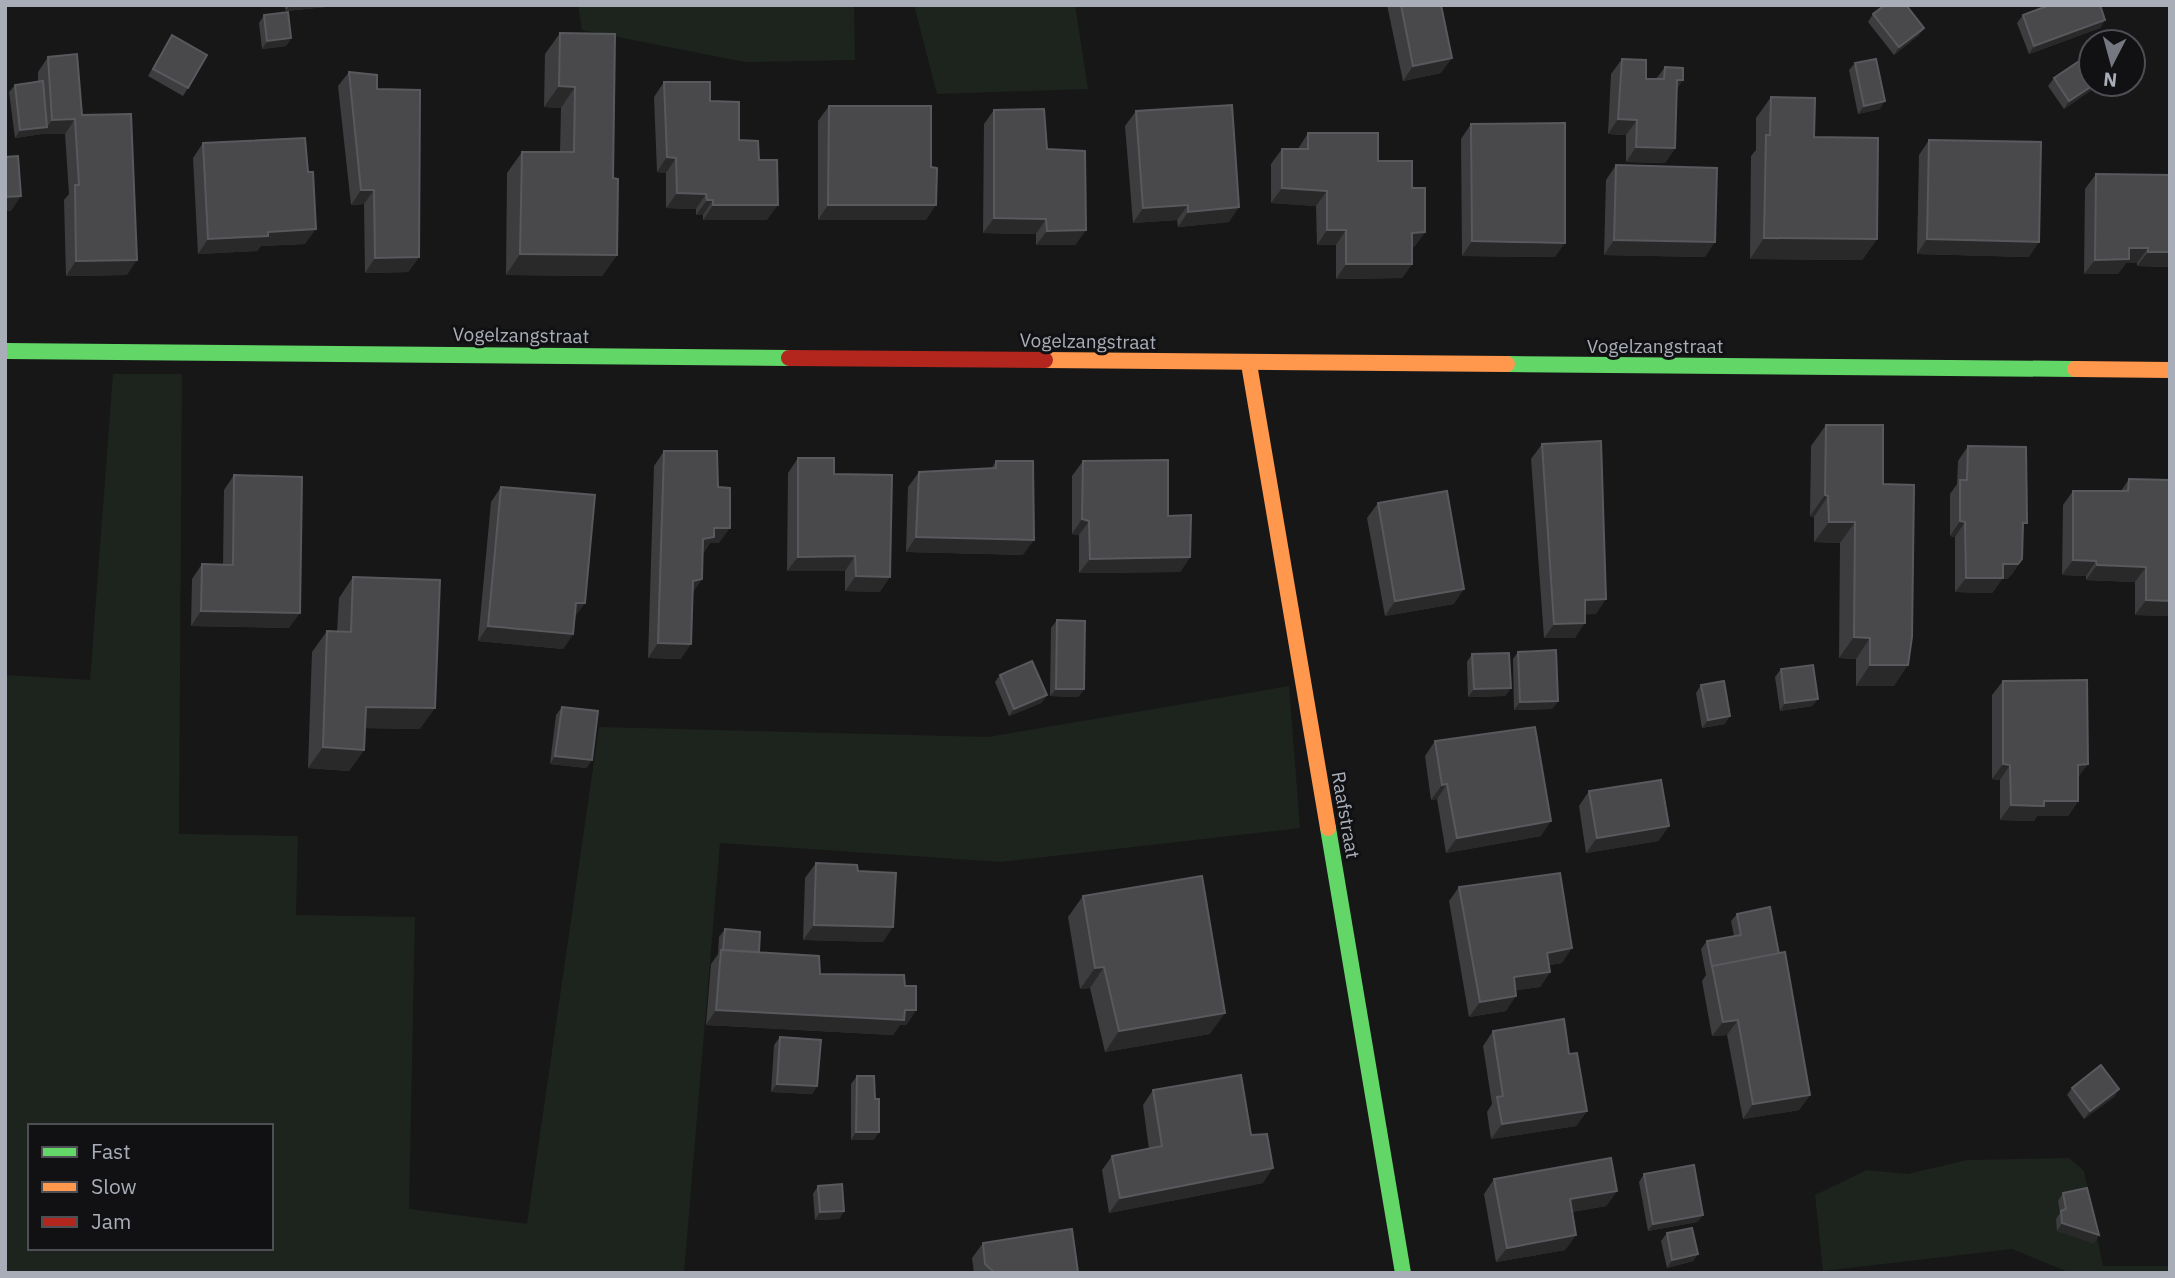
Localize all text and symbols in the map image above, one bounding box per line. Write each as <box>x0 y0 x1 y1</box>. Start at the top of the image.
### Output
north arrow <box>2077 28 2147 98</box>
text: N <box>2102 67 2118 93</box>
street label: Vogelzangstraat <box>453 322 589 348</box>
street label: Vogelzangstraat <box>1020 328 1156 354</box>
street label: Vogelzangstraat <box>1587 334 1723 358</box>
street label: Raafstraat <box>1327 770 1365 860</box>
legend <box>28 1124 273 1250</box>
text: Fast <box>91 1137 131 1165</box>
text: Slow <box>91 1172 137 1200</box>
text: Jam <box>91 1207 131 1235</box>

